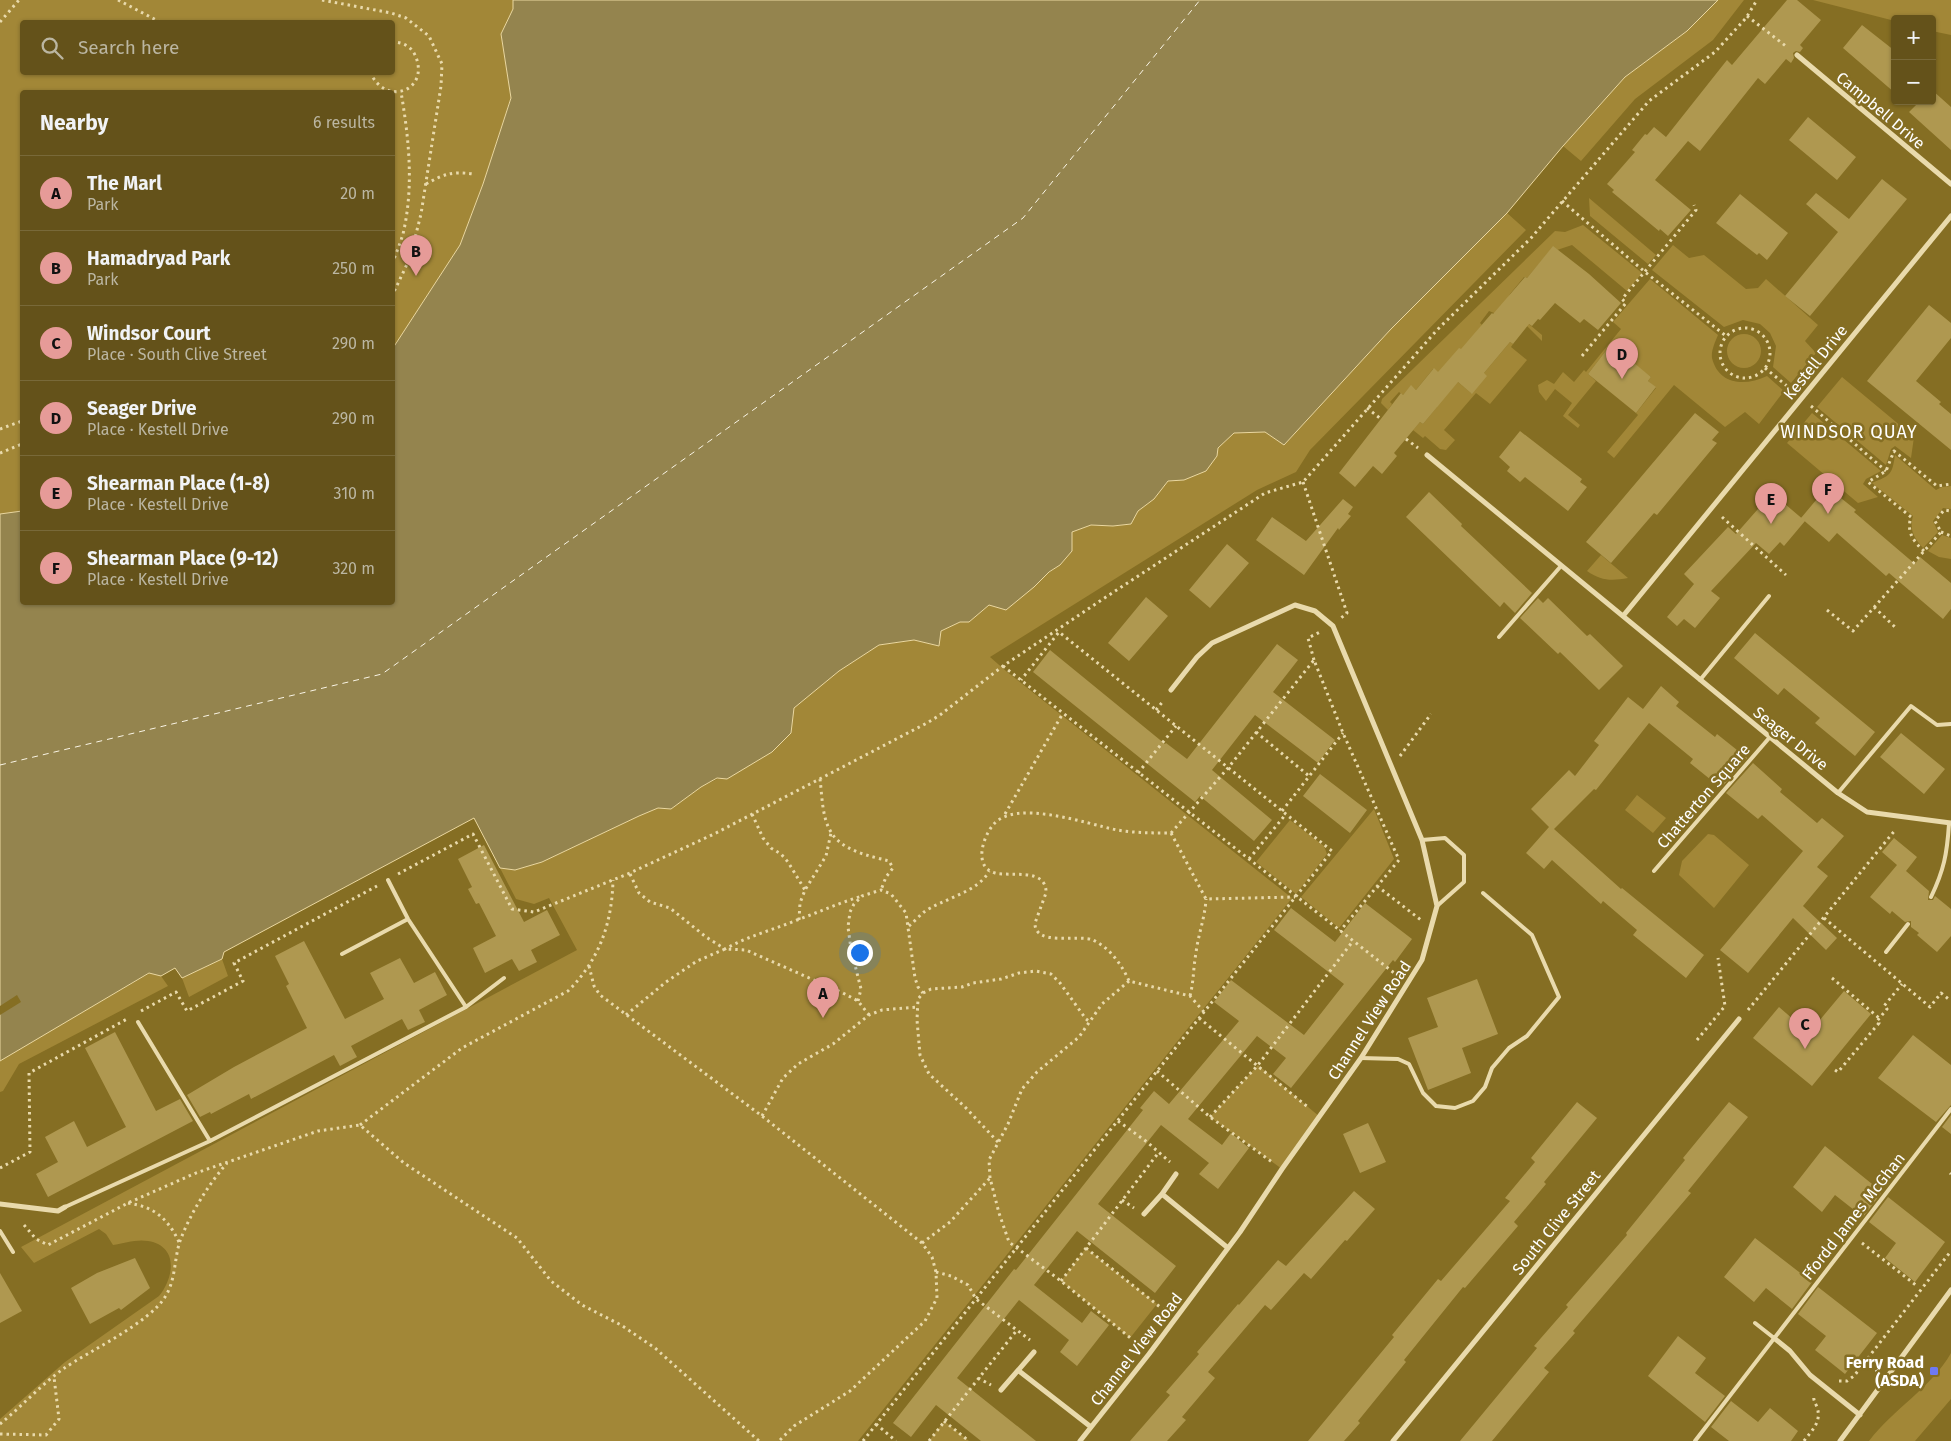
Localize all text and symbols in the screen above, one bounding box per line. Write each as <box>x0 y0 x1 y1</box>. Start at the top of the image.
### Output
map controls <box>1891 15 1936 105</box>
button: + <box>1891 15 1936 60</box>
search box <box>20 20 395 75</box>
icon: search <box>38 34 66 62</box>
text: Search here <box>78 36 179 59</box>
button: − <box>1891 60 1936 105</box>
street label: Campbell Drive <box>1832 68 1929 153</box>
text: Nearby <box>40 110 108 136</box>
text: 6 results <box>313 113 375 132</box>
text: The Marl <box>87 172 162 195</box>
text: A <box>51 184 61 203</box>
text: 20 m <box>340 184 375 203</box>
text: Park <box>87 195 119 214</box>
pin: B <box>400 235 432 276</box>
text: Hamadryad Park <box>87 247 230 270</box>
text: B <box>51 259 61 278</box>
text: 250 m <box>332 259 375 278</box>
text: Park <box>87 270 119 289</box>
street label: Kestell Drive <box>1779 321 1851 404</box>
text: Windsor Court <box>87 322 211 345</box>
text: C <box>51 334 61 353</box>
text: 290 m <box>332 334 375 353</box>
pin: D <box>1606 338 1638 379</box>
text: Place · South Clive Street <box>87 345 267 364</box>
text: Seager Drive <box>87 397 196 420</box>
text: D <box>51 409 61 428</box>
text: 290 m <box>332 409 375 428</box>
text: Place · Kestell Drive <box>87 420 229 439</box>
district label: WINDSOR QUAY <box>1780 421 1918 443</box>
text: Shearman Place (1-8) <box>87 472 270 495</box>
pin: F <box>1812 473 1844 514</box>
pin: E <box>1755 483 1787 524</box>
text: E <box>52 484 60 503</box>
text: 310 m <box>334 484 375 503</box>
text: Place · Kestell Drive <box>87 495 229 514</box>
text: Shearman Place (9-12) <box>87 547 278 570</box>
text: F <box>52 559 60 578</box>
text: 320 m <box>332 559 375 578</box>
text: Place · Kestell Drive <box>87 570 229 589</box>
street label: Seager Drive <box>1750 703 1832 774</box>
street label: Chatterton Square <box>1653 740 1754 852</box>
your location <box>847 940 873 966</box>
street label: Channel View Road <box>1324 957 1415 1083</box>
pin: A <box>807 977 839 1018</box>
pin: C <box>1789 1008 1821 1049</box>
street label: Ffordd James McGhan <box>1798 1149 1909 1284</box>
street label: South Clive Street <box>1508 1166 1604 1278</box>
street label: Channel View Road <box>1086 1289 1186 1410</box>
place label: Ferry Road (ASDA) <box>1846 1353 1924 1390</box>
marker: Ferry Road (ASDA) <box>1928 1365 1940 1377</box>

